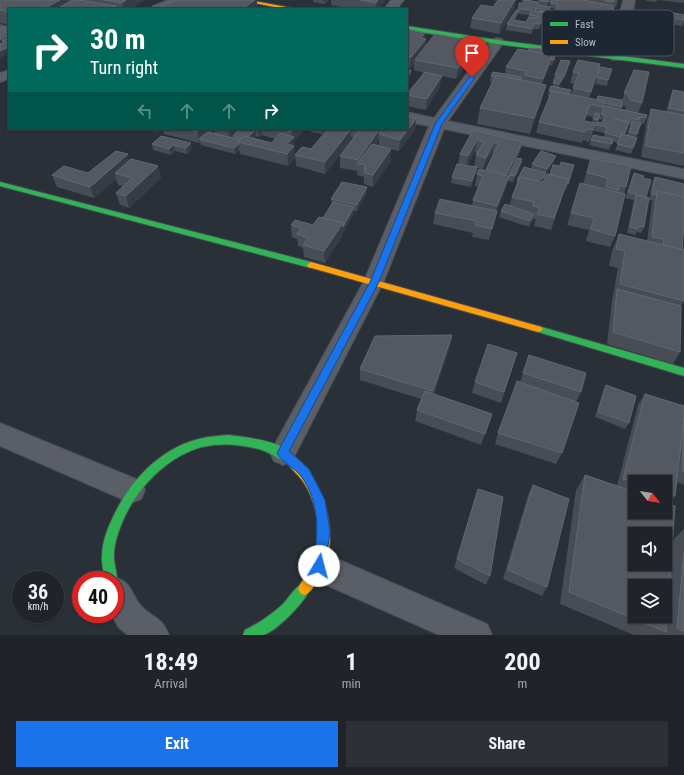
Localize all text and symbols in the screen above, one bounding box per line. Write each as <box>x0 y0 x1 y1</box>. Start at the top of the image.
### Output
legend <box>542 10 674 56</box>
text: Fast <box>575 18 594 31</box>
text: 30 m <box>90 23 146 56</box>
icon: right <box>24 24 76 76</box>
pin <box>455 36 489 77</box>
text: Slow <box>575 36 596 49</box>
icon: arrive <box>461 42 483 64</box>
text: Turn right <box>90 57 158 78</box>
icon: left <box>134 100 156 122</box>
icon: ahead <box>176 100 198 122</box>
icon: ahead <box>218 100 240 122</box>
icon: right <box>260 100 282 122</box>
north arrow <box>628 475 672 519</box>
map controls <box>628 475 672 623</box>
button: sound <box>628 527 672 571</box>
position arrow <box>298 545 340 587</box>
speed limit sign: 40 <box>72 571 124 623</box>
button: layers <box>628 579 672 623</box>
text: 36 <box>28 580 48 604</box>
text: km/h <box>28 601 48 612</box>
text: 18:49 <box>143 648 198 676</box>
text: 1 <box>345 648 357 676</box>
text: 200 <box>504 648 541 676</box>
text: Arrival <box>154 676 187 691</box>
text: min <box>342 676 361 691</box>
text: m <box>518 676 527 691</box>
button: Exit <box>16 721 338 767</box>
button: Share <box>346 721 668 767</box>

